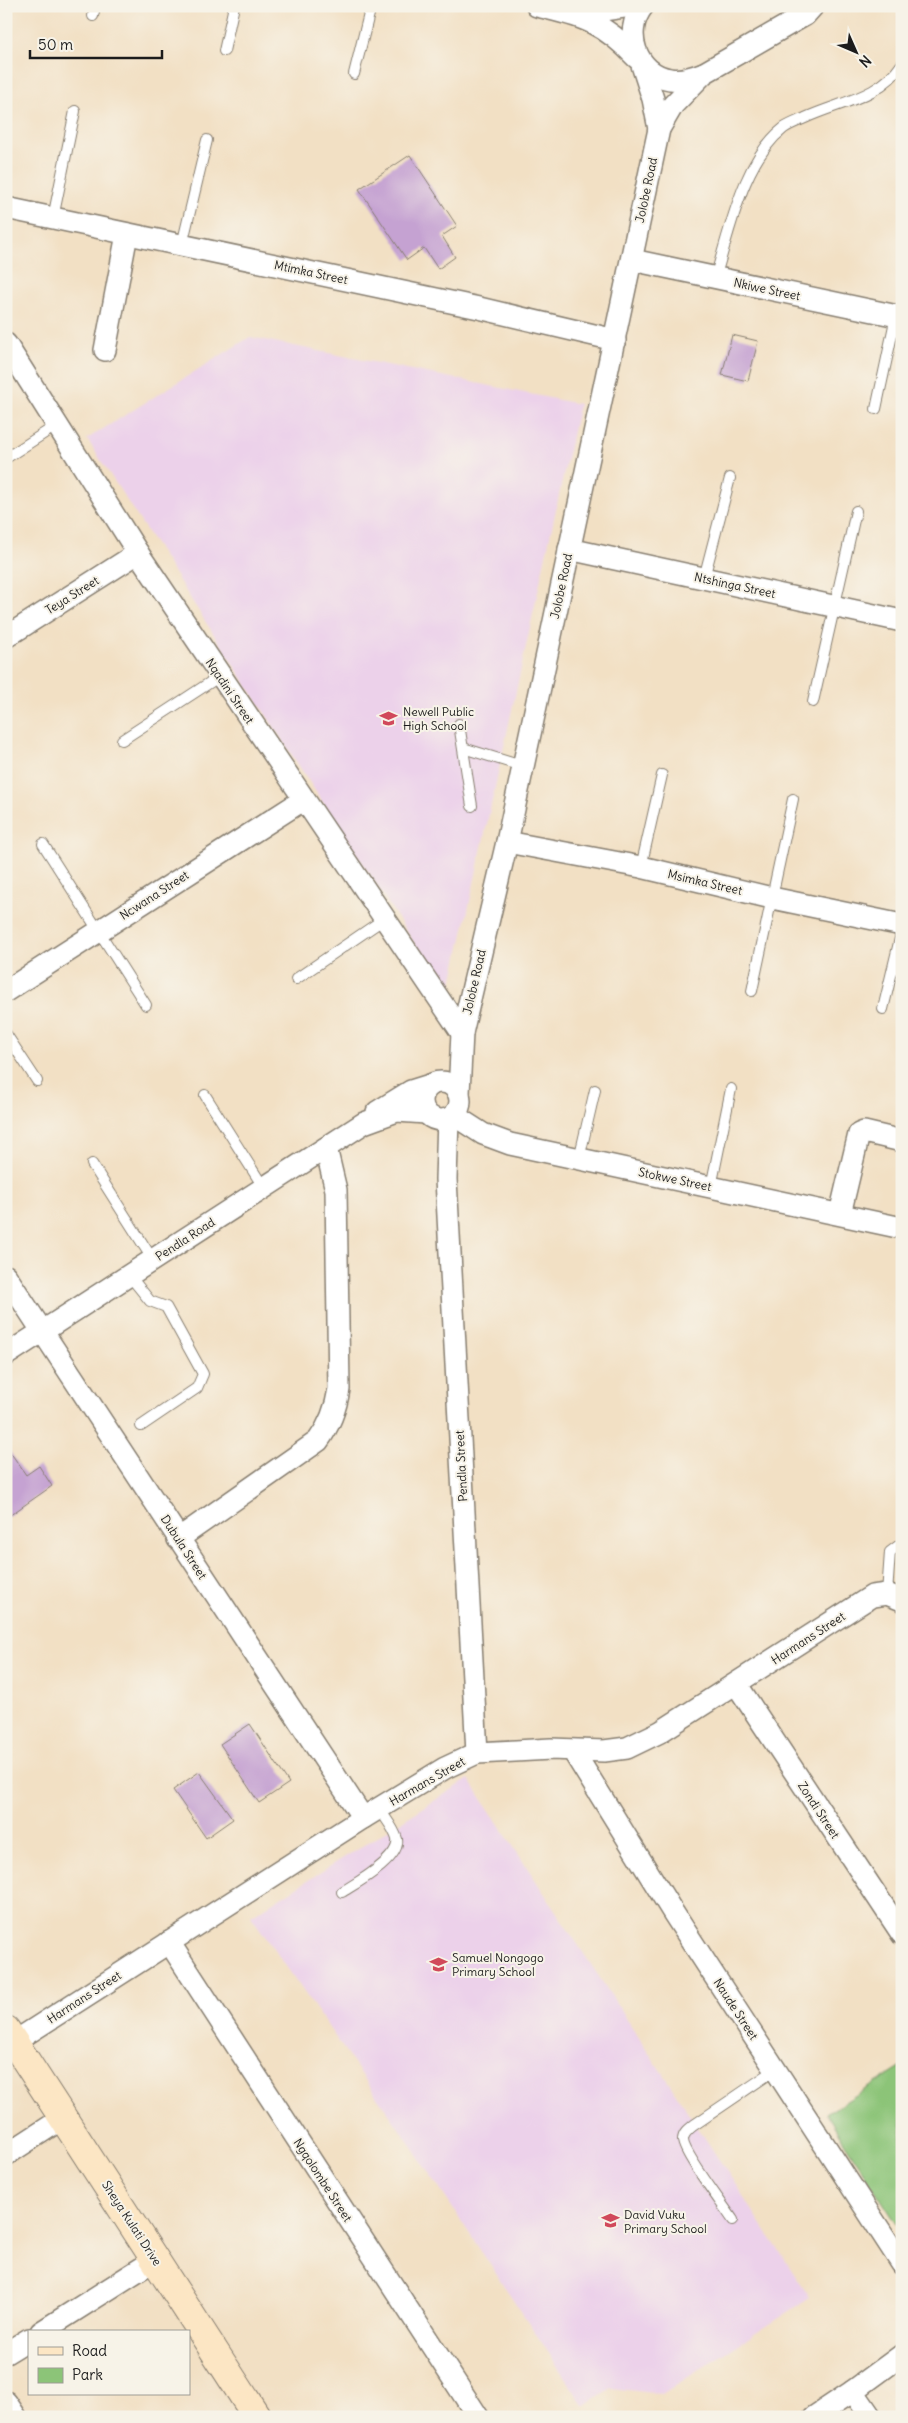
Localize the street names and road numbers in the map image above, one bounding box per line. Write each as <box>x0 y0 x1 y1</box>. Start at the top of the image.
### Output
street label: Jolobe Road <box>632 156 660 224</box>
street label: Mtimka Street <box>273 257 349 287</box>
street label: Nkiwe Street <box>732 275 802 303</box>
street label: Jolobe Road <box>547 552 575 620</box>
street label: Ntshinga Street <box>693 569 777 601</box>
street label: Teya Street <box>42 573 102 617</box>
street label: Nqadini Street <box>203 655 257 727</box>
street label: Msimka Street <box>666 866 744 898</box>
street label: Ncwana Street <box>117 867 191 923</box>
street label: Jolobe Road <box>459 948 489 1016</box>
street label: Stokwe Street <box>637 1164 713 1194</box>
street label: Pendla Road <box>152 1214 218 1264</box>
street label: Pendla Street <box>452 1430 470 1502</box>
street label: Dubula Street <box>158 1512 210 1582</box>
street label: Harmans Street <box>768 1609 848 1667</box>
street label: Harmans Street <box>386 1753 468 1809</box>
street label: Zondi Street <box>795 1779 843 1841</box>
street label: Harmans Street <box>44 1968 124 2026</box>
street label: Naude Street <box>711 1975 761 2043</box>
street label: Ngqolombe Street <box>291 2136 355 2224</box>
street label: Sheya Kulati Drive <box>99 2178 165 2268</box>

